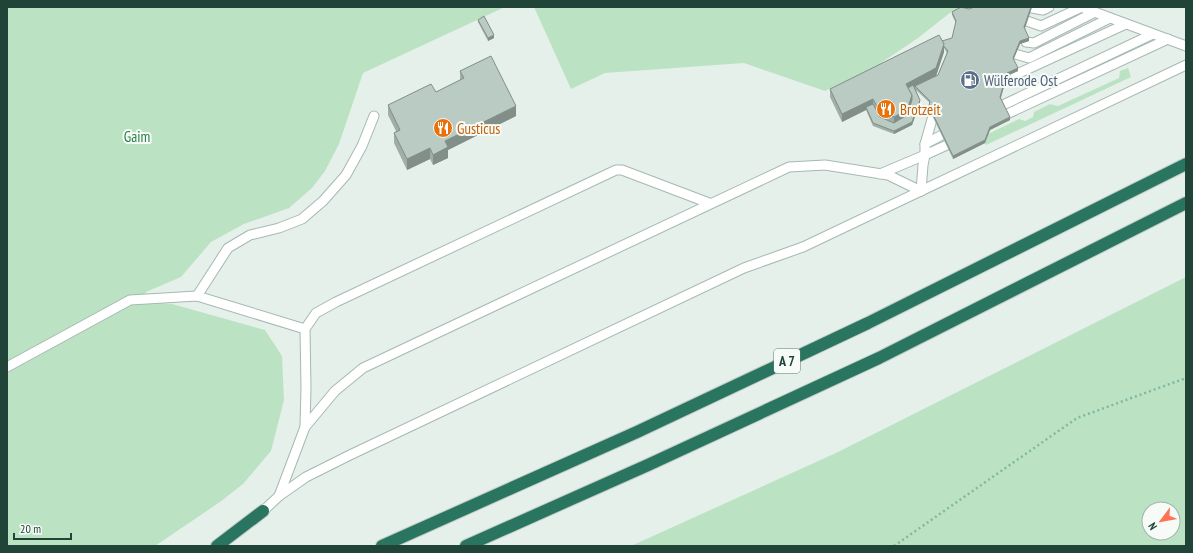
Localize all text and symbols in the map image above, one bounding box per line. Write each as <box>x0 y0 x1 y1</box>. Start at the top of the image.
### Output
fuel station icon: Wülferode Ost <box>959 69 981 91</box>
place label: Wülferode Ost <box>984 71 1058 90</box>
restaurant icon: Brotzeit <box>875 98 897 120</box>
place label: Brotzeit <box>900 100 941 119</box>
restaurant icon: Gusticus <box>432 117 454 139</box>
place label: Gusticus <box>457 119 500 138</box>
park label: Gaim <box>124 127 150 146</box>
road number: A 7 <box>774 349 800 373</box>
north arrow <box>1141 501 1181 541</box>
scale bar <box>14 515 71 541</box>
text: N <box>1145 520 1160 533</box>
text: 20 m <box>20 521 41 536</box>

